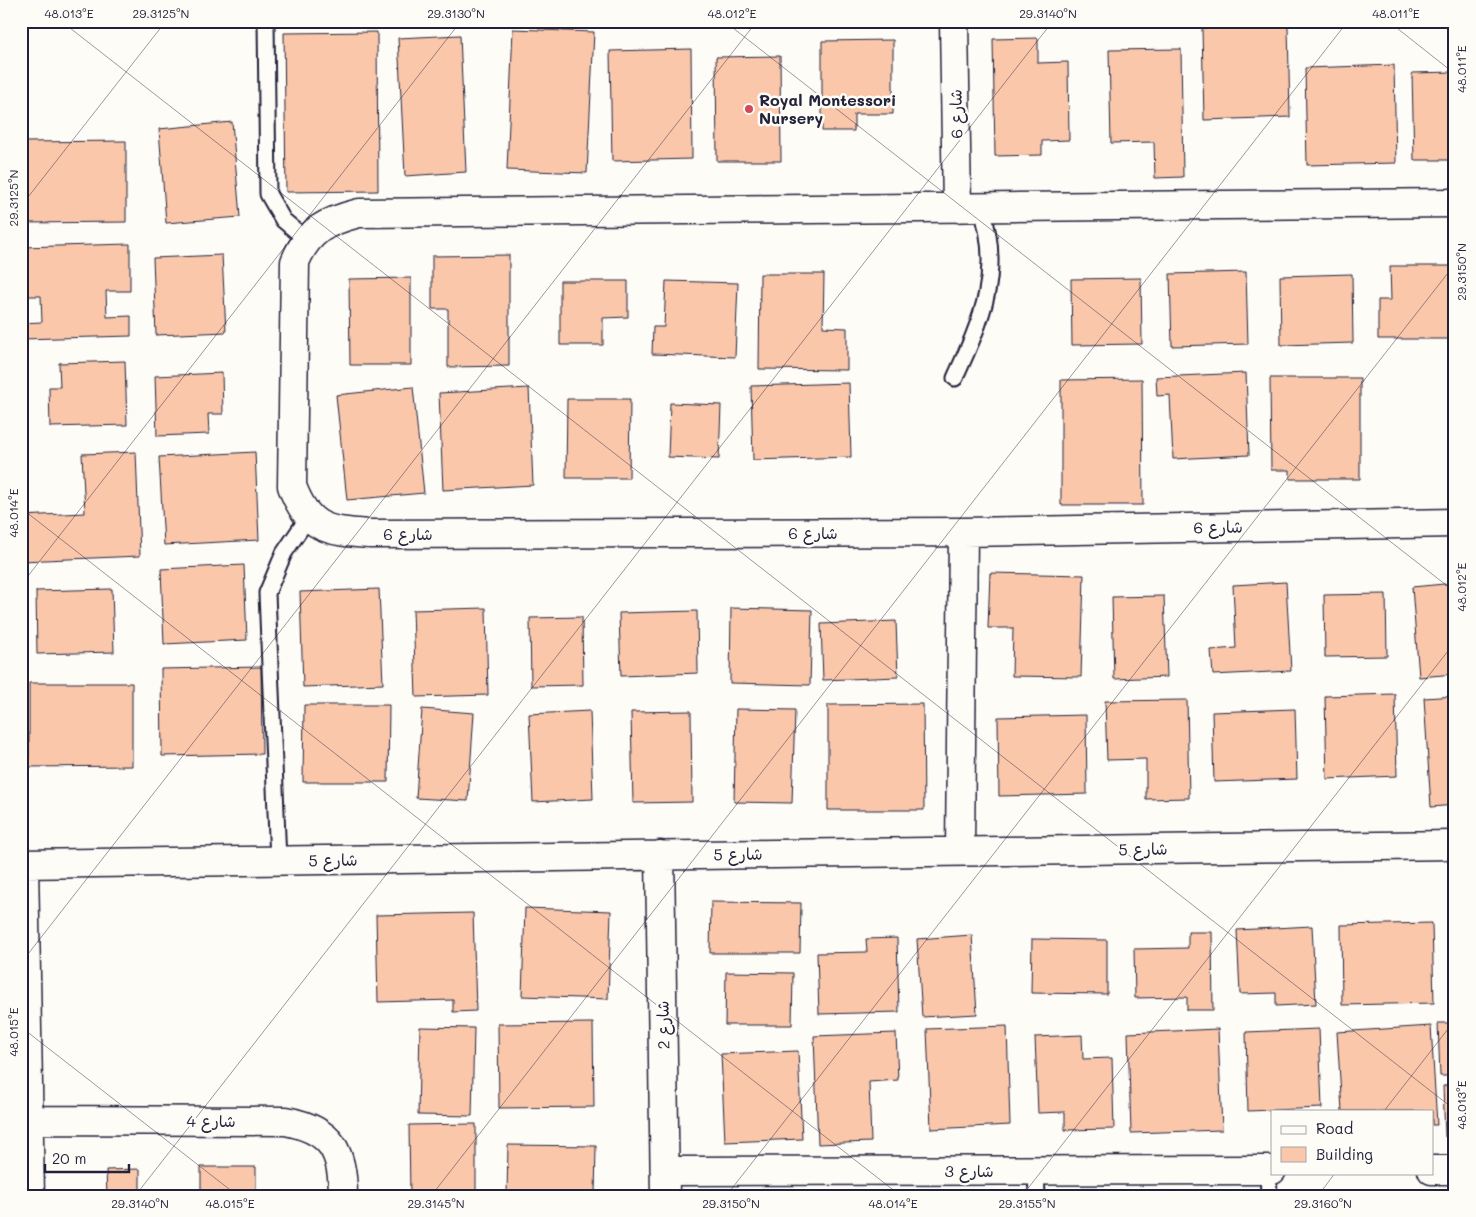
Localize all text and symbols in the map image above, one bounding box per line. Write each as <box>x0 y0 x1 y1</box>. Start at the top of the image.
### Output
text: 48.013°E <box>44 5 94 21</box>
text: 29.3125°N <box>133 5 189 21</box>
text: 29.3130°N <box>427 5 485 21</box>
text: 48.012°E <box>708 5 757 21</box>
text: 29.3140°N <box>1019 5 1077 21</box>
text: 48.011°E <box>1372 5 1420 21</box>
text: 48.011°E <box>1453 45 1469 93</box>
place label: Royal Montessori Nursery <box>759 89 896 128</box>
street label: شارع 6 <box>945 89 968 139</box>
marker: Royal Montessori Nursery <box>743 103 755 115</box>
text: 29.3125°N <box>5 170 21 226</box>
text: 29.3150°N <box>1453 243 1469 301</box>
text: 48.014°E <box>5 488 21 538</box>
street label: شارع 6 <box>1193 516 1243 539</box>
street label: شارع 6 <box>788 522 838 545</box>
street label: شارع 6 <box>383 523 433 546</box>
text: 48.012°E <box>1453 562 1469 611</box>
street label: شارع 5 <box>1118 838 1168 861</box>
street label: شارع 5 <box>713 843 763 866</box>
street label: شارع 5 <box>308 849 358 872</box>
street label: شارع 2 <box>652 1000 675 1050</box>
text: 48.015°E <box>5 1007 21 1057</box>
text: 48.013°E <box>1453 1080 1469 1130</box>
street label: شارع 4 <box>186 1110 236 1133</box>
legend <box>1271 1110 1434 1174</box>
text: Road <box>1316 1118 1353 1138</box>
scale bar <box>45 1142 129 1174</box>
text: Building <box>1316 1144 1373 1164</box>
text: 20 m <box>52 1148 86 1168</box>
street label: شارع 3 <box>944 1160 994 1183</box>
text: 29.3140°N <box>111 1195 169 1211</box>
text: 48.015°E <box>205 1195 255 1211</box>
text: 29.3145°N <box>407 1195 465 1211</box>
text: 29.3150°N <box>702 1195 760 1211</box>
text: 48.014°E <box>868 1195 918 1211</box>
text: 29.3155°N <box>998 1195 1056 1211</box>
text: 29.3160°N <box>1294 1195 1352 1211</box>

